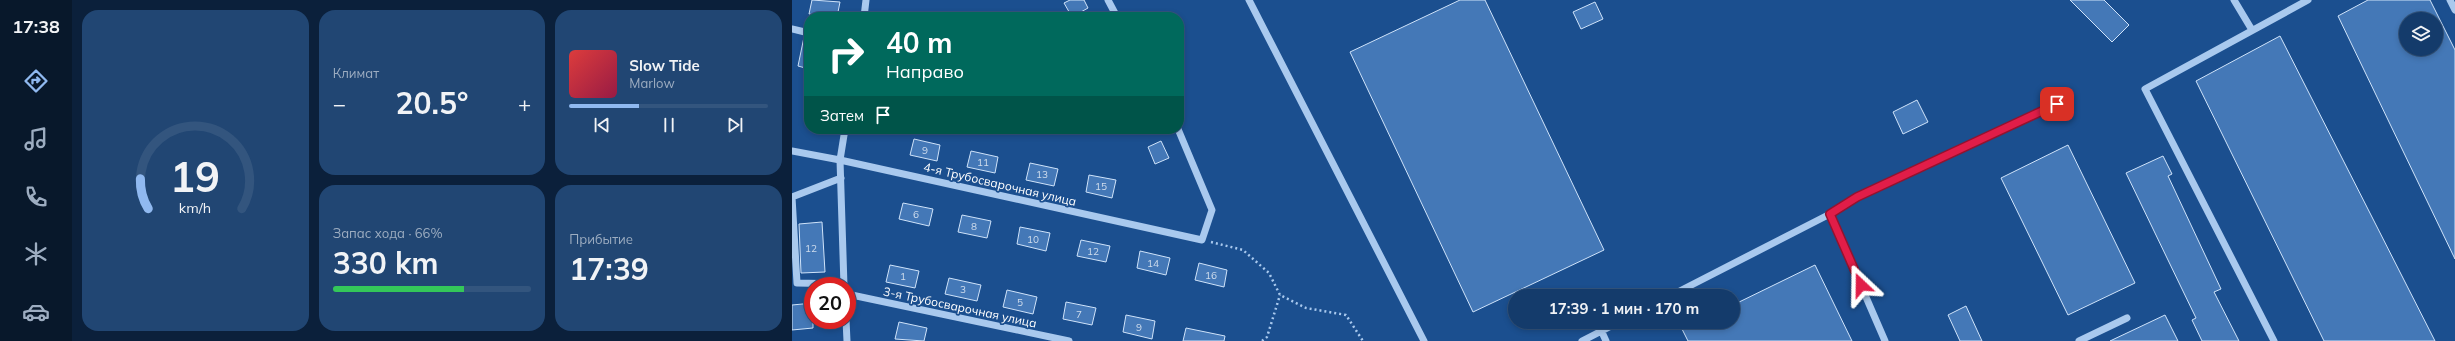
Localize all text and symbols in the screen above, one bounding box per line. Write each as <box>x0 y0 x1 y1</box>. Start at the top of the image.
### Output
map controls <box>2399 12 2443 56</box>
button: layers <box>2399 12 2443 56</box>
text: 17:38 <box>12 15 60 38</box>
text: 40 m <box>886 25 952 60</box>
icon: right <box>820 28 872 80</box>
text: Slow Tide <box>629 56 700 75</box>
text: Направо <box>886 60 964 83</box>
text: Климат <box>333 65 379 81</box>
icon: directions <box>22 67 50 95</box>
text: Marlow <box>629 75 675 91</box>
text: 20.5° <box>396 84 468 122</box>
pin <box>2040 87 2074 121</box>
text: − <box>333 90 346 118</box>
text: + <box>518 90 531 118</box>
icon: arrive <box>2046 93 2068 115</box>
icon: arrive <box>872 104 894 126</box>
text: Затем <box>820 106 864 125</box>
icon: previous <box>591 114 613 136</box>
icon: pause <box>658 114 680 136</box>
icon: next <box>724 114 746 136</box>
icon: music <box>22 125 50 153</box>
house number: 9 <box>922 144 928 157</box>
text: 19 <box>170 149 220 201</box>
house number: 11 <box>977 156 989 169</box>
street label: 4-я Трубосварочная улица <box>922 159 1078 209</box>
house number: 13 <box>1036 168 1048 181</box>
house number: 15 <box>1095 180 1107 193</box>
icon: phone <box>22 183 50 211</box>
text: km/h <box>179 198 211 216</box>
house number: 6 <box>913 208 919 221</box>
house number: 8 <box>971 220 977 233</box>
text: Запас хода · 66% <box>333 225 443 241</box>
text: Прибытие <box>569 231 633 247</box>
house number: 10 <box>1027 233 1039 246</box>
icon: climate <box>22 240 50 268</box>
house number: 12 <box>805 242 817 255</box>
text: 330 km <box>333 244 438 282</box>
house number: 12 <box>1087 245 1099 258</box>
text: 17:39 <box>569 250 649 288</box>
house number: 14 <box>1147 257 1159 270</box>
position arrow <box>1840 264 1882 306</box>
house number: 16 <box>1205 269 1217 282</box>
house number: 1 <box>900 270 906 283</box>
speed limit sign: 20 <box>804 277 856 329</box>
street label: 3-я Трубосварочная улица <box>882 283 1038 331</box>
house number: 3 <box>960 283 966 296</box>
house number: 5 <box>1017 296 1023 309</box>
icon: car <box>22 298 50 326</box>
text: 17:39 · 1 мин · 170 m <box>1549 299 1699 318</box>
house number: 7 <box>1076 308 1082 321</box>
house number: 9 <box>1136 321 1142 334</box>

